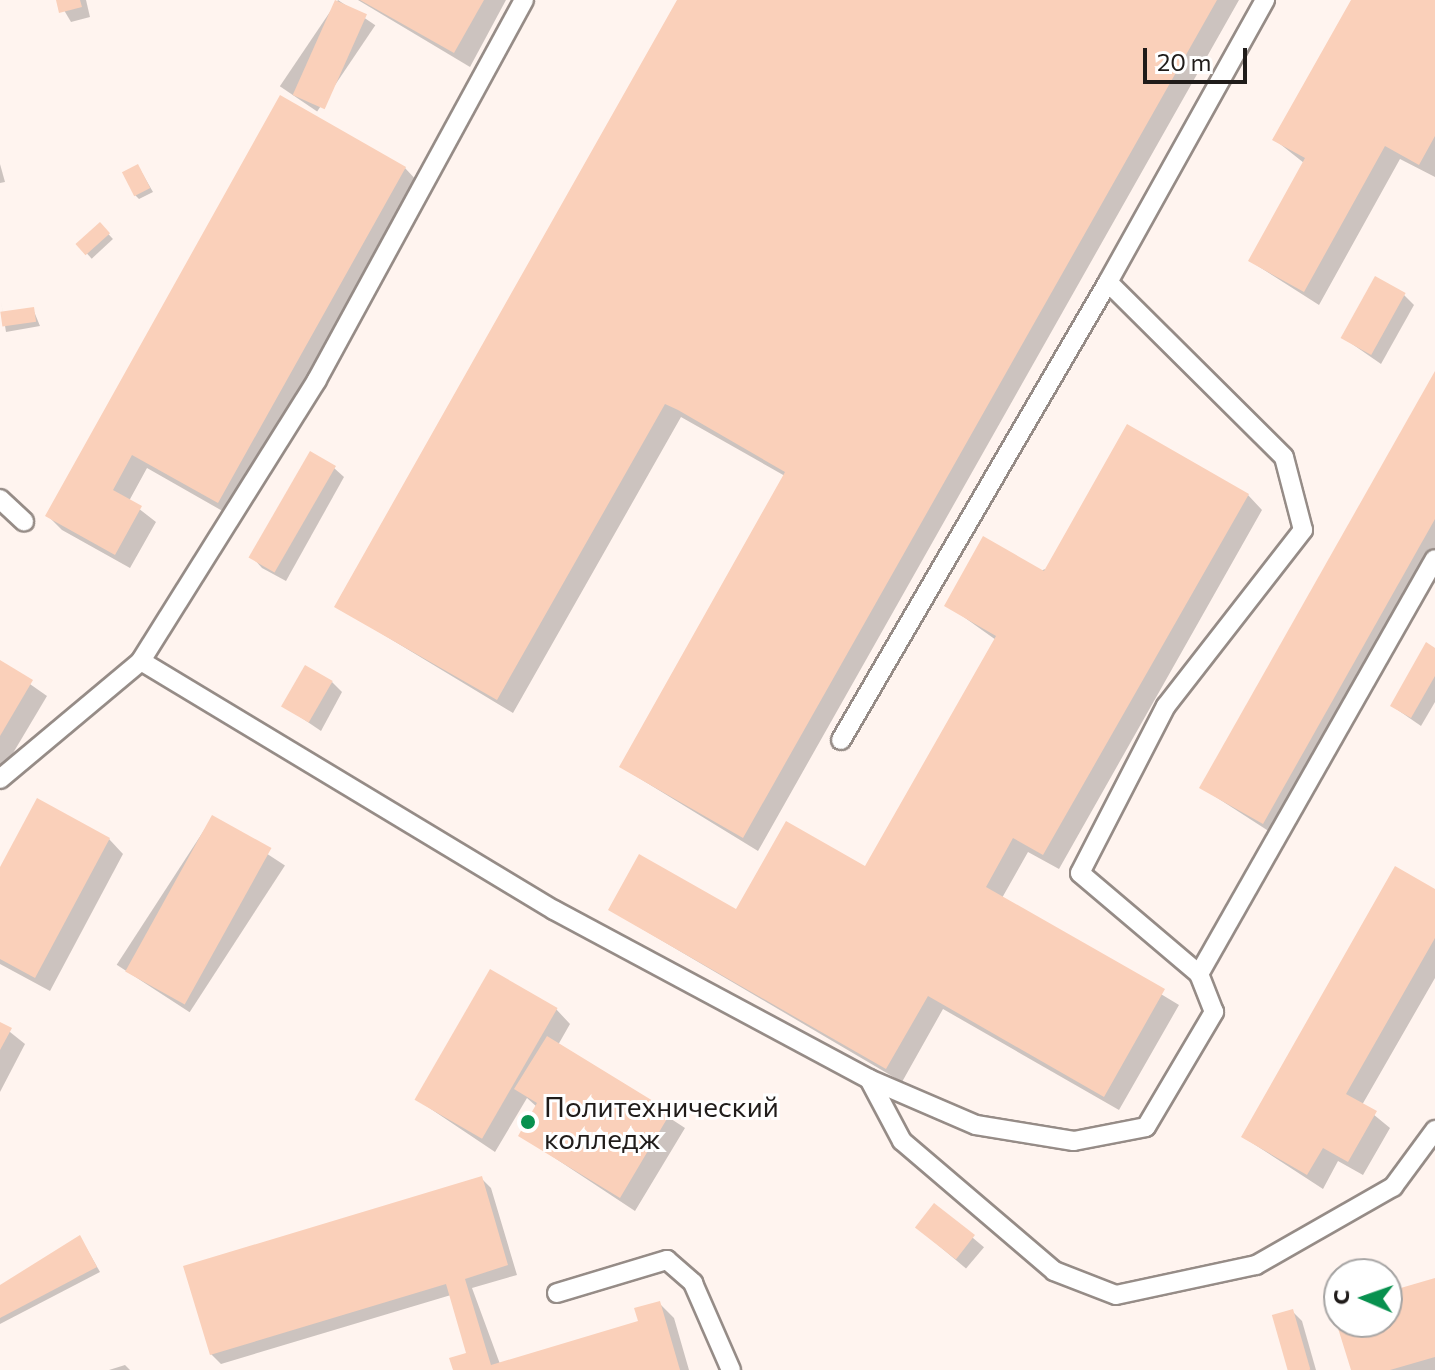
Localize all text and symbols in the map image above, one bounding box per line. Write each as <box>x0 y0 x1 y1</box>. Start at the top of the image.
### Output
scale bar <box>1147 32 1251 82</box>
text: 20 m <box>1157 47 1211 76</box>
place label: Политехнический колледж <box>544 1089 779 1155</box>
marker: Политехнический колледж <box>519 1113 537 1131</box>
north arrow <box>1323 1258 1403 1338</box>
text: С <box>1327 1289 1354 1305</box>

